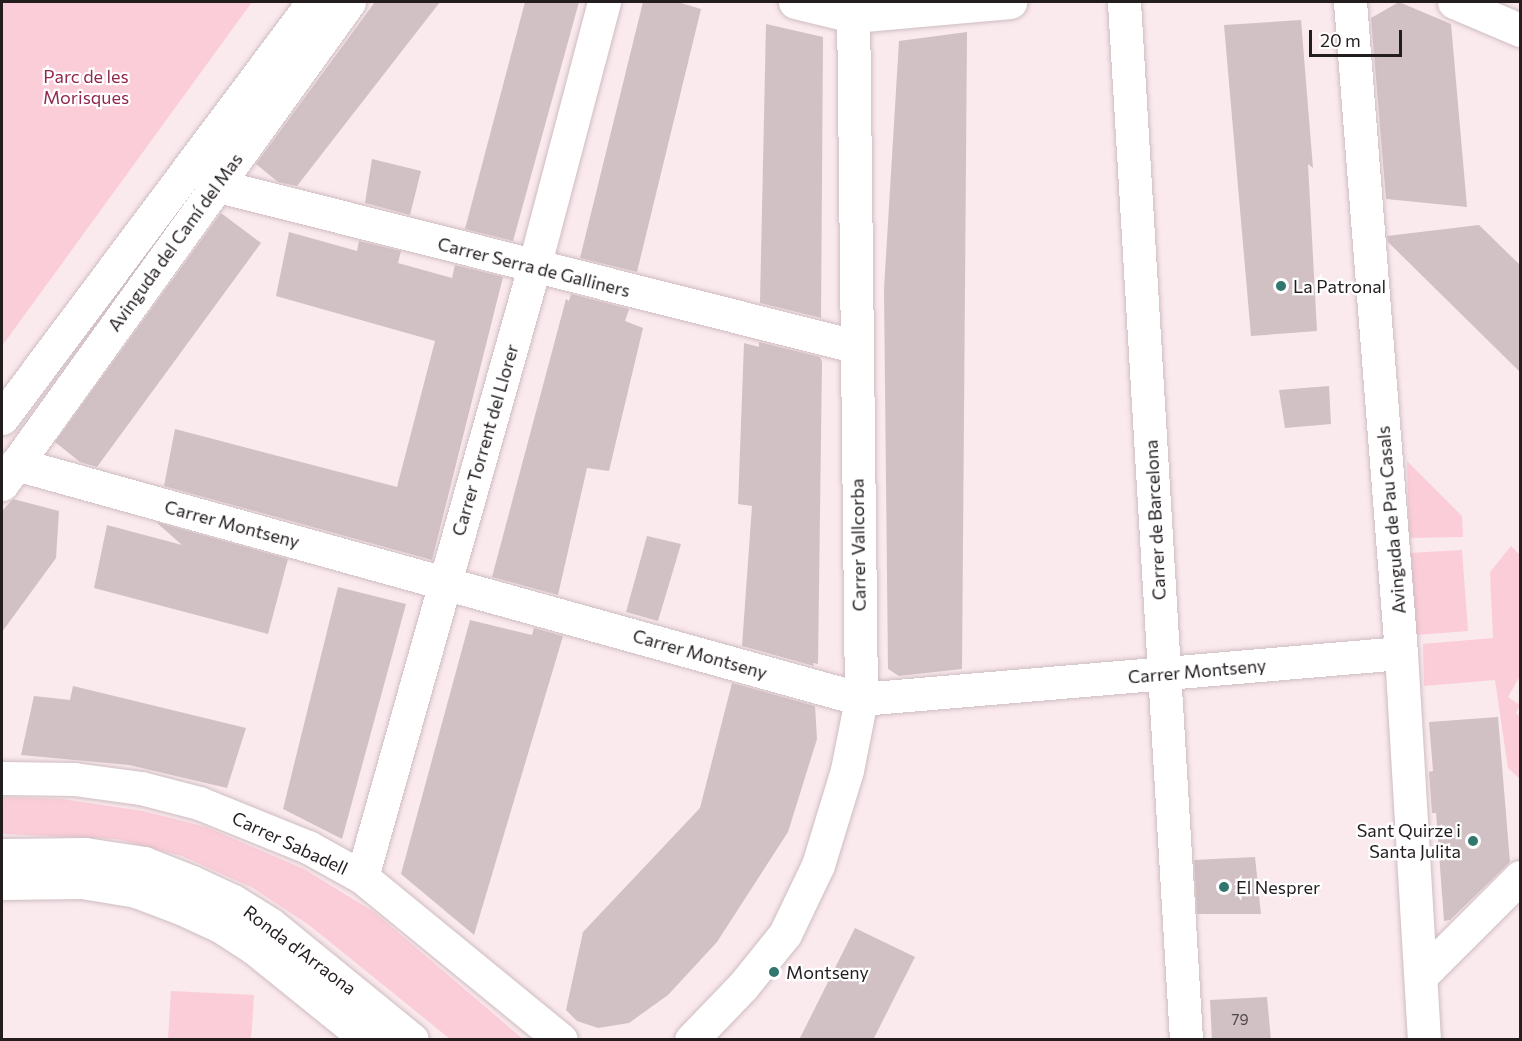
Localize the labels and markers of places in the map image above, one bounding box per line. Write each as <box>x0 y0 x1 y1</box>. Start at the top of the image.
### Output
place label: La Patronal <box>1293 275 1386 297</box>
marker: La Patronal <box>1274 279 1288 293</box>
place label: Sant Quirze i Santa Julita <box>1357 820 1461 862</box>
marker: Sant Quirze i Santa Julita <box>1466 834 1480 848</box>
place label: El Nesprer <box>1236 876 1320 898</box>
marker: El Nesprer <box>1217 880 1231 894</box>
place label: Montseny <box>786 961 869 983</box>
marker: Montseny <box>767 965 781 979</box>

